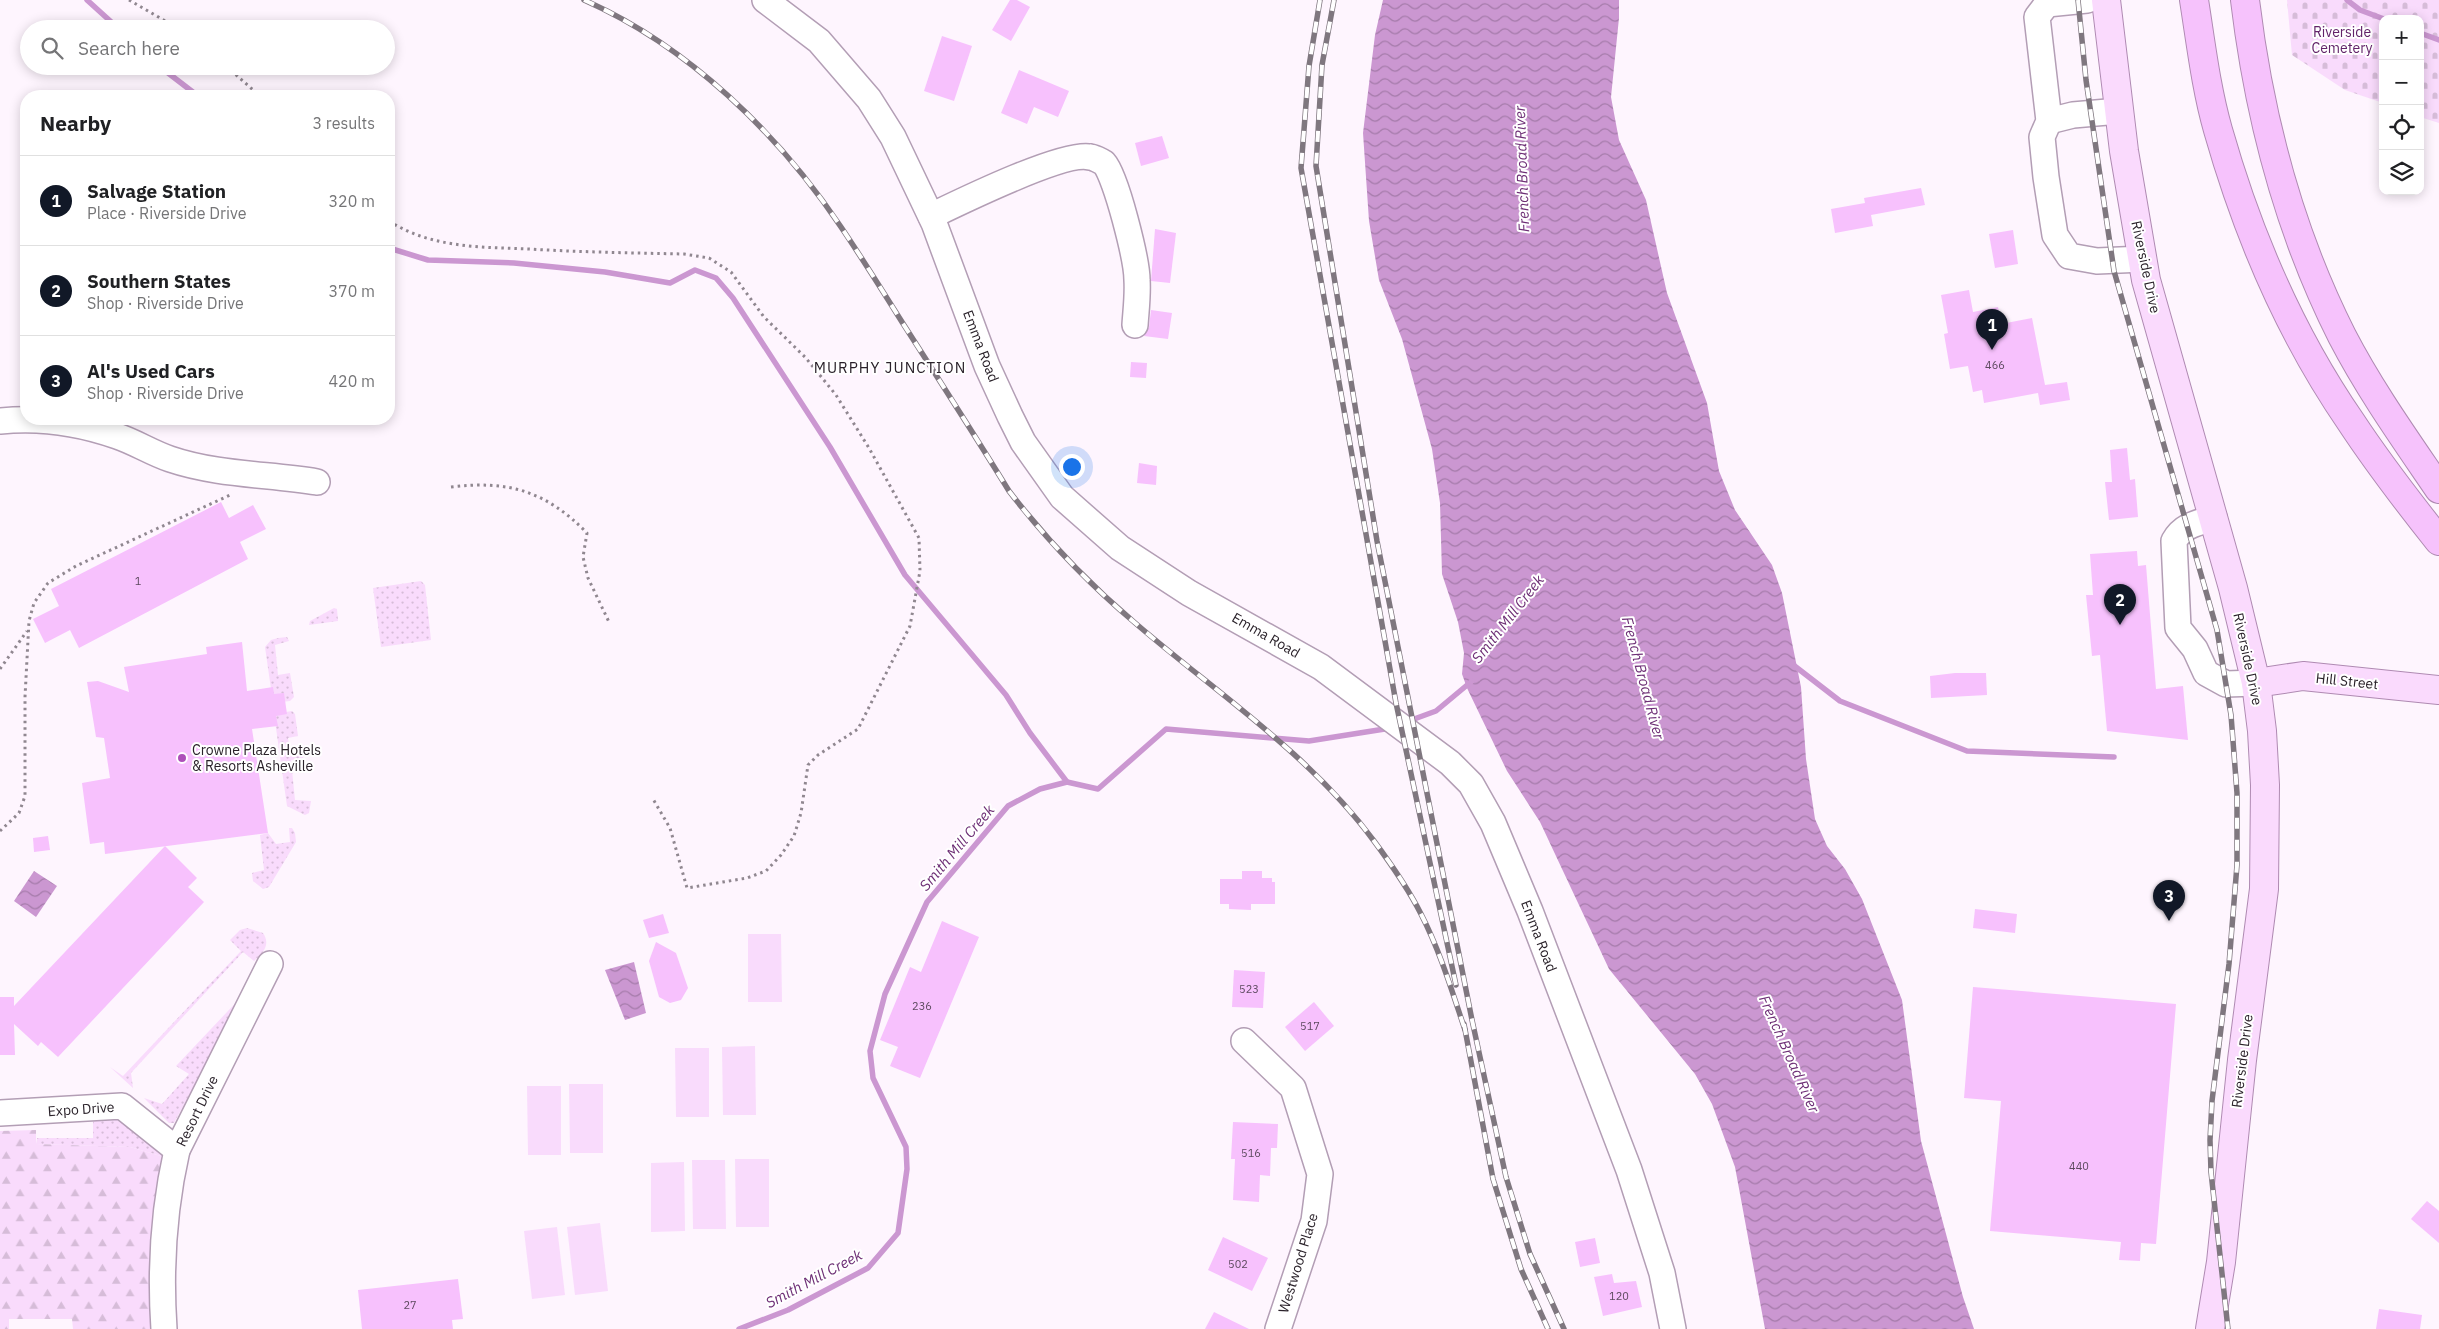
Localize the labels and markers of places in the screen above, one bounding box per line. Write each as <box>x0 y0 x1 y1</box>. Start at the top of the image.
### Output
pin: 1 <box>1976 309 2008 350</box>
pin: 2 <box>2104 584 2136 625</box>
place label: Crowne Plaza Hotels & Resorts Asheville <box>192 741 321 775</box>
marker: Crowne Plaza Hotels & Resorts Asheville <box>176 752 188 764</box>
pin: 3 <box>2153 880 2185 921</box>

